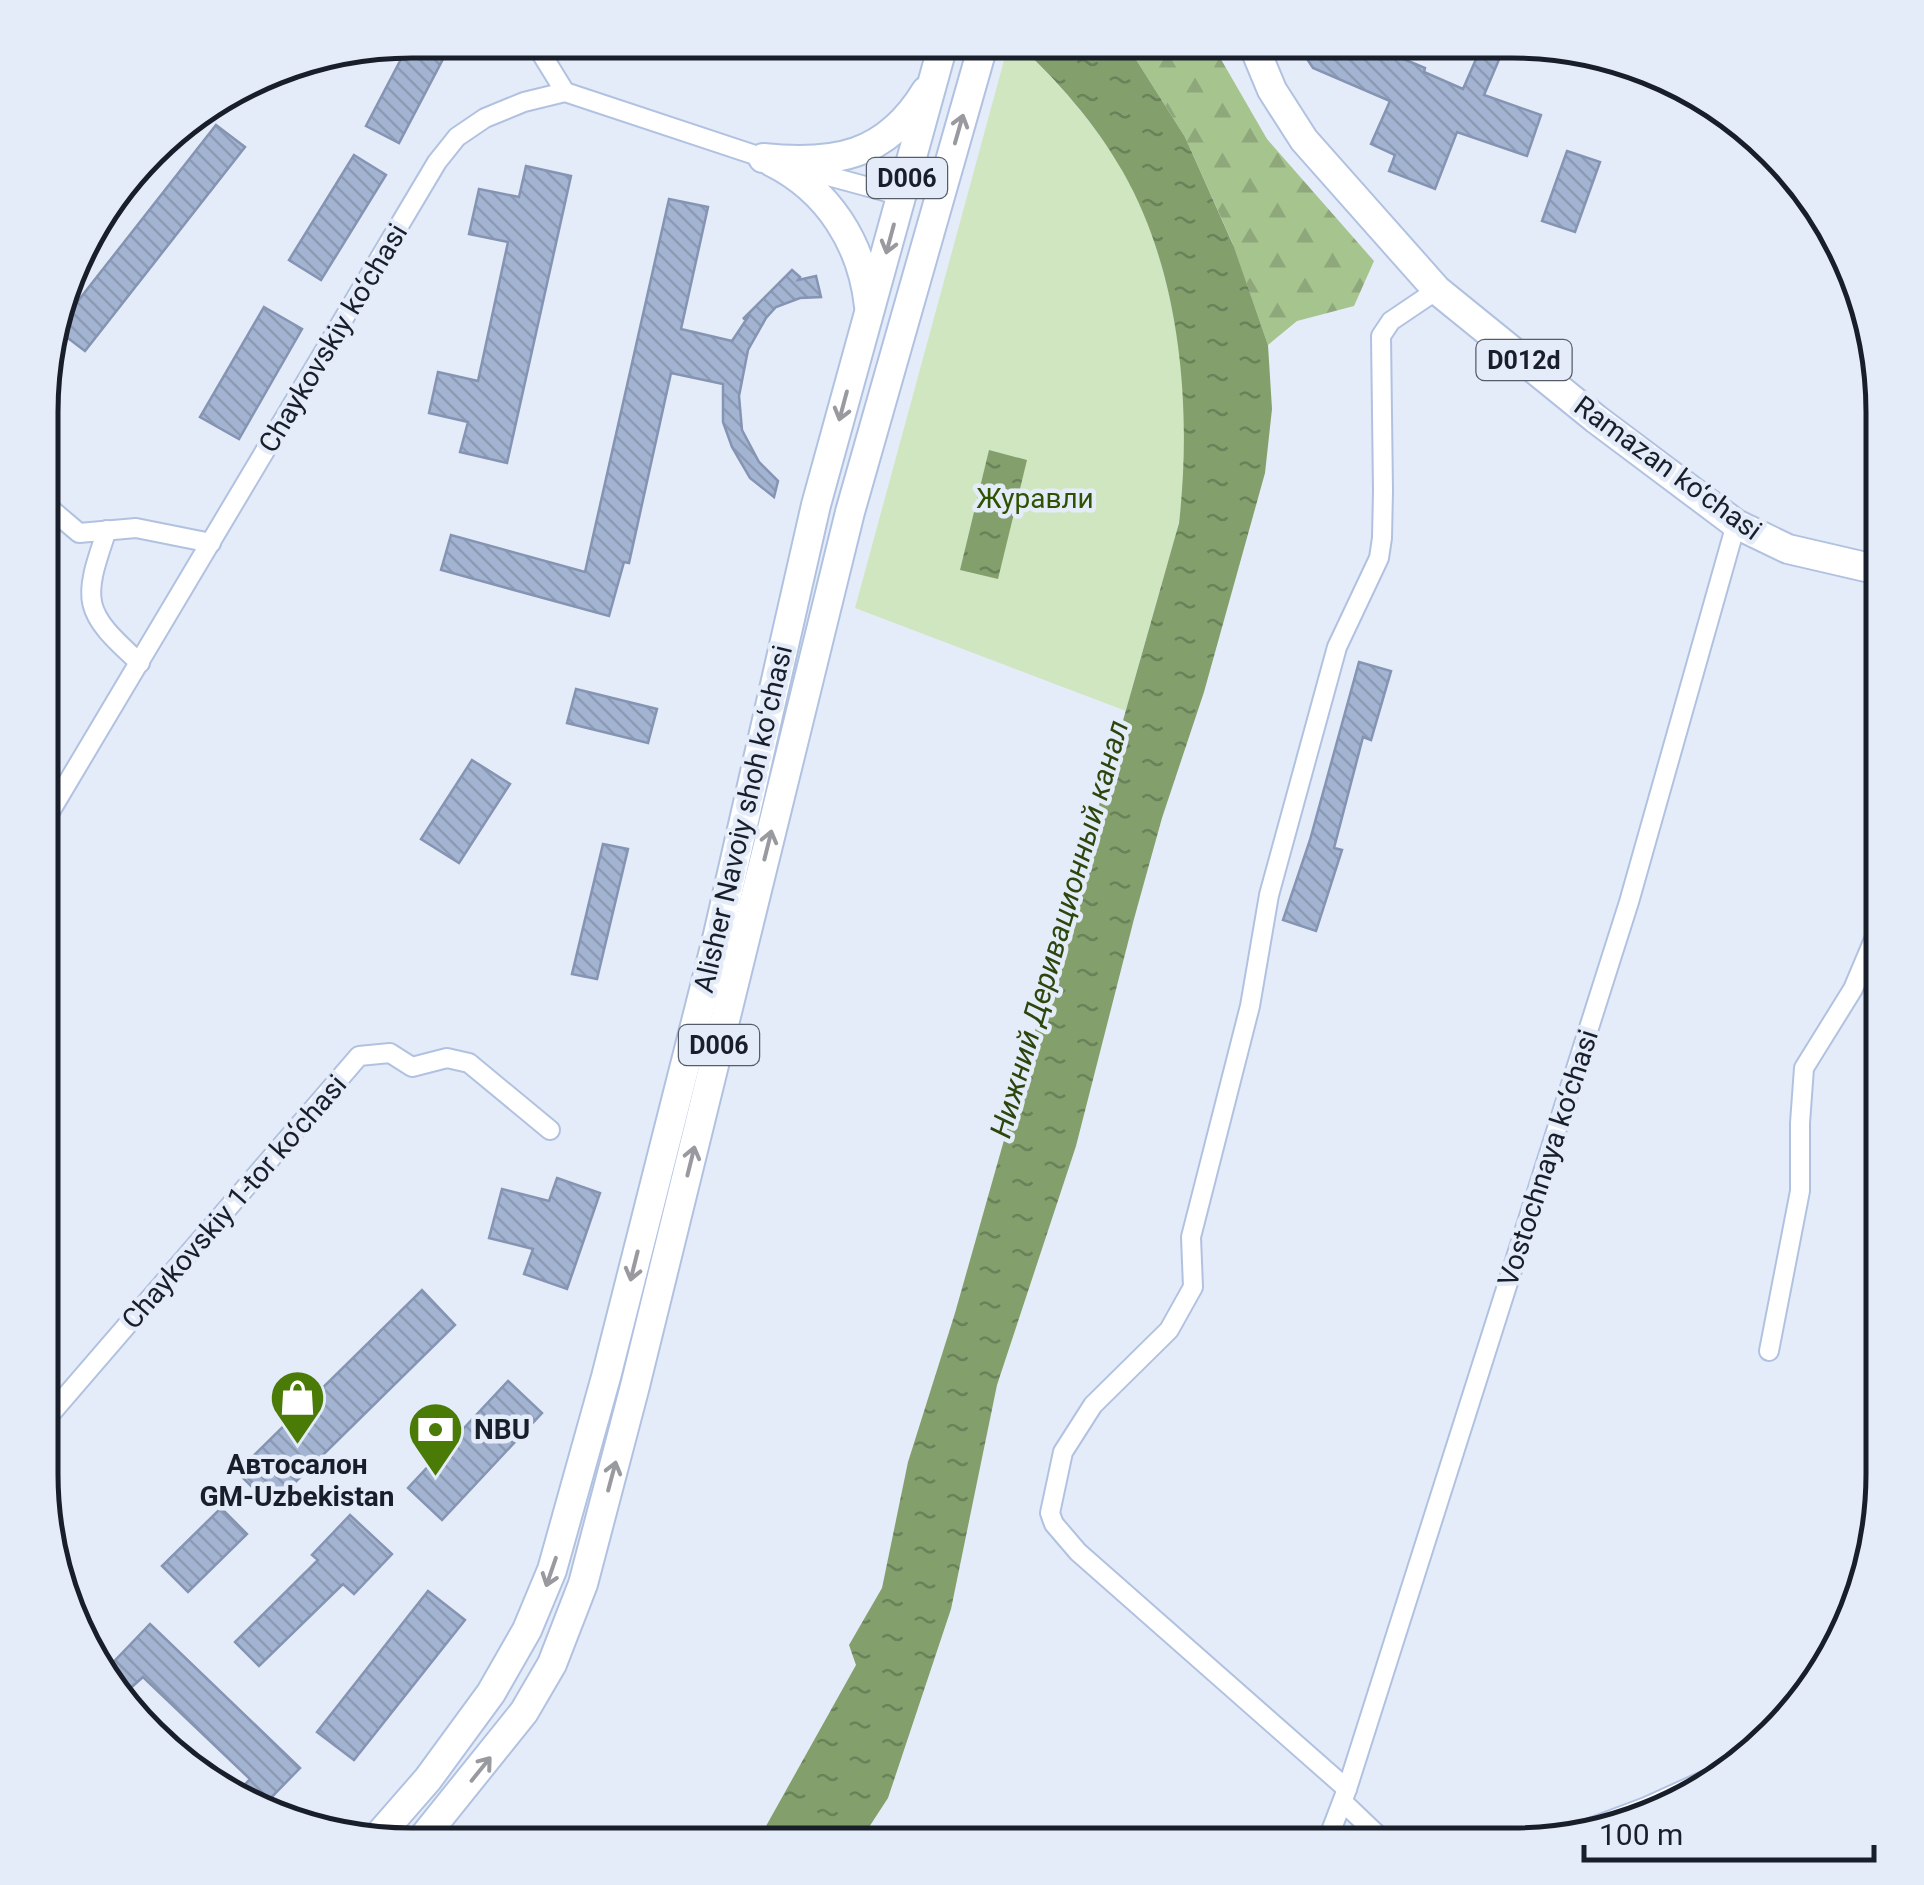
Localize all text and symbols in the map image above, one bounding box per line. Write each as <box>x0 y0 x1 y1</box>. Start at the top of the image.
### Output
one-way arrow <box>951 114 970 146</box>
road number: D006 <box>867 158 947 198</box>
street label: Chaykovskiy ko‘chasi <box>252 218 414 458</box>
one-way arrow <box>879 223 898 254</box>
road number: D012d <box>1476 340 1572 380</box>
street label: Ramazan ko‘chasi <box>1568 389 1768 547</box>
one-way arrow <box>833 390 852 421</box>
park label: Журавли <box>976 482 1094 515</box>
street label: Alisher Navoiy shoh koʻchasi <box>687 642 799 996</box>
water label: Нижний Деривационный канал <box>983 716 1135 1142</box>
one-way arrow <box>760 830 778 862</box>
road number: D006 <box>679 1025 759 1065</box>
street label: Vostochnaya ko‘chasi <box>1491 1025 1605 1291</box>
street label: Chaykovskiy 1-tor ko‘chasi <box>115 1068 353 1336</box>
one-way arrow <box>683 1146 701 1178</box>
one-way arrow <box>624 1250 643 1281</box>
shop icon: Автосалон GM-Uzbekistan <box>267 1368 327 1447</box>
bank icon: NBU <box>405 1399 465 1478</box>
place label: NBU <box>474 1413 530 1446</box>
place label: Автосалон GM-Uzbekistan <box>199 1448 395 1513</box>
one-way arrow <box>603 1461 622 1492</box>
one-way arrow <box>541 1555 559 1587</box>
one-way arrow <box>470 1757 492 1783</box>
scale bar <box>1584 1800 1874 1862</box>
text: 100 m <box>1599 1817 1683 1852</box>

